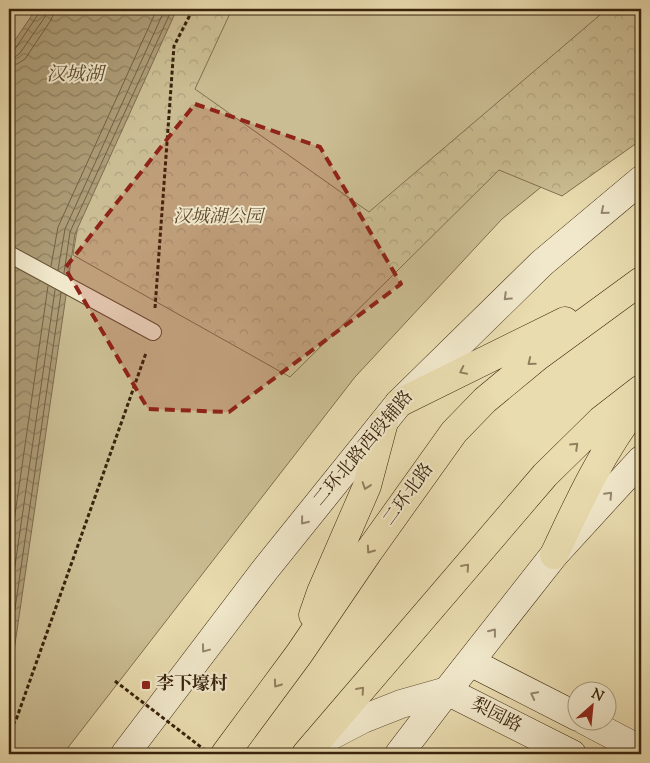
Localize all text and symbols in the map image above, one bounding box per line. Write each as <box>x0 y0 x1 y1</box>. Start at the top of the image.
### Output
water label: 汉城湖 <box>46 62 106 89</box>
park label: 汉城湖公园 <box>173 205 266 231</box>
one-way arrow <box>601 205 610 214</box>
one-way arrow <box>504 291 513 300</box>
one-way arrow <box>528 356 537 365</box>
one-way arrow <box>459 365 468 375</box>
street label: 二环北路西段辅路 <box>309 387 419 511</box>
one-way arrow <box>569 443 578 452</box>
street label: 二环北路 <box>379 460 439 530</box>
one-way arrow <box>362 481 372 489</box>
one-way arrow <box>603 491 612 500</box>
one-way arrow <box>302 515 310 524</box>
one-way arrow <box>367 544 376 554</box>
one-way arrow <box>461 564 469 573</box>
one-way arrow <box>487 628 496 638</box>
one-way arrow <box>202 643 210 652</box>
place label: 李下壕村 <box>156 672 228 698</box>
one-way arrow <box>274 678 283 687</box>
marker: 李下壕村 <box>140 679 152 691</box>
north arrow <box>568 680 618 730</box>
text: N <box>587 685 607 708</box>
one-way arrow <box>355 687 364 696</box>
one-way arrow <box>530 691 539 701</box>
street label: 梨园路 <box>466 692 526 740</box>

